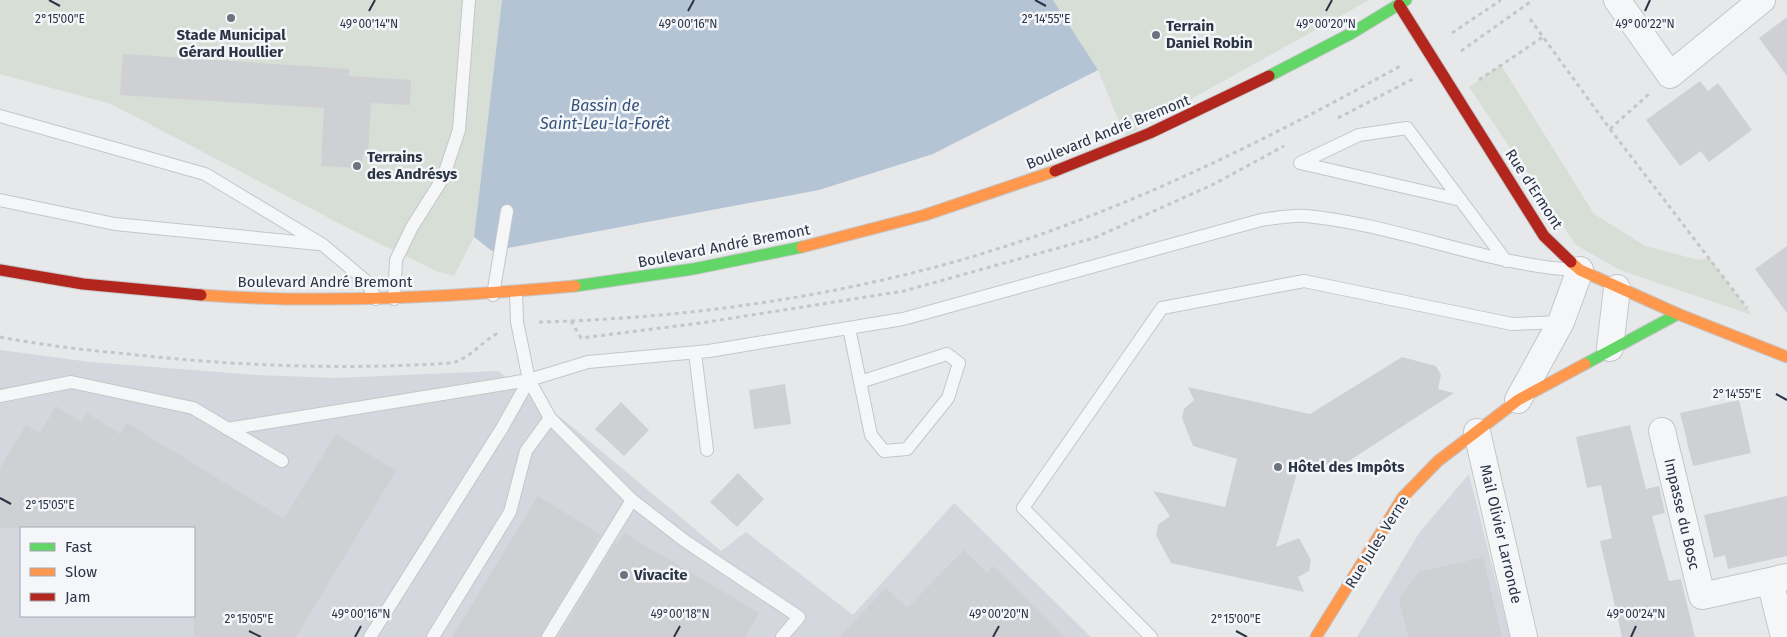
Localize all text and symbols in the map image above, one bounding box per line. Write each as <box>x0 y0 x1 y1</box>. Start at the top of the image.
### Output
text: 2°15'00"E <box>35 12 85 26</box>
marker: Stade Municipal Gérard Houllier <box>225 12 237 24</box>
text: 2°14'55"E <box>1022 12 1070 26</box>
text: 49°00'14"N <box>340 17 398 31</box>
text: 49°00'16"N <box>659 17 717 31</box>
place label: Terrain Daniel Robin <box>1166 17 1253 52</box>
text: 49°00'20"N <box>1296 17 1356 31</box>
text: 49°00'22"N <box>1615 17 1675 31</box>
place label: Stade Municipal Gérard Houllier <box>176 26 286 61</box>
marker: Terrain Daniel Robin <box>1150 29 1162 41</box>
street label: Boulevard André Bremont <box>1024 91 1193 173</box>
water label: Bassin de Saint-Leu-la-Forêt <box>539 96 670 133</box>
street label: Rue d'Ermont <box>1501 146 1567 233</box>
place label: Terrains des Andrésys <box>367 148 457 183</box>
marker: Terrains des Andrésys <box>351 160 363 172</box>
street label: Boulevard André Bremont <box>636 220 812 272</box>
street label: Boulevard André Bremont <box>238 273 413 291</box>
text: 2°14'55"E <box>1713 387 1761 401</box>
street label: Impasse du Bosc <box>1660 457 1704 571</box>
place label: Hôtel des Impôts <box>1288 458 1404 476</box>
marker: Hôtel des Impôts <box>1272 461 1284 473</box>
street label: Mail Olivier Larronde <box>1476 463 1526 605</box>
street label: Rue Jules Verne <box>1341 492 1413 592</box>
text: 2°15'05"E <box>25 498 75 512</box>
legend <box>20 527 195 617</box>
text: Fast <box>65 538 92 556</box>
text: Slow <box>65 563 97 581</box>
place label: Vivacite <box>633 566 688 584</box>
marker: Vivacite <box>618 569 630 581</box>
text: Jam <box>65 588 91 606</box>
text: 49°00'16"N <box>332 607 390 621</box>
text: 49°00'18"N <box>650 607 710 621</box>
text: 49°00'20"N <box>969 607 1029 621</box>
text: 49°00'24"N <box>1606 607 1666 621</box>
text: 2°15'05"E <box>224 612 274 626</box>
text: 2°15'00"E <box>1211 612 1261 626</box>

